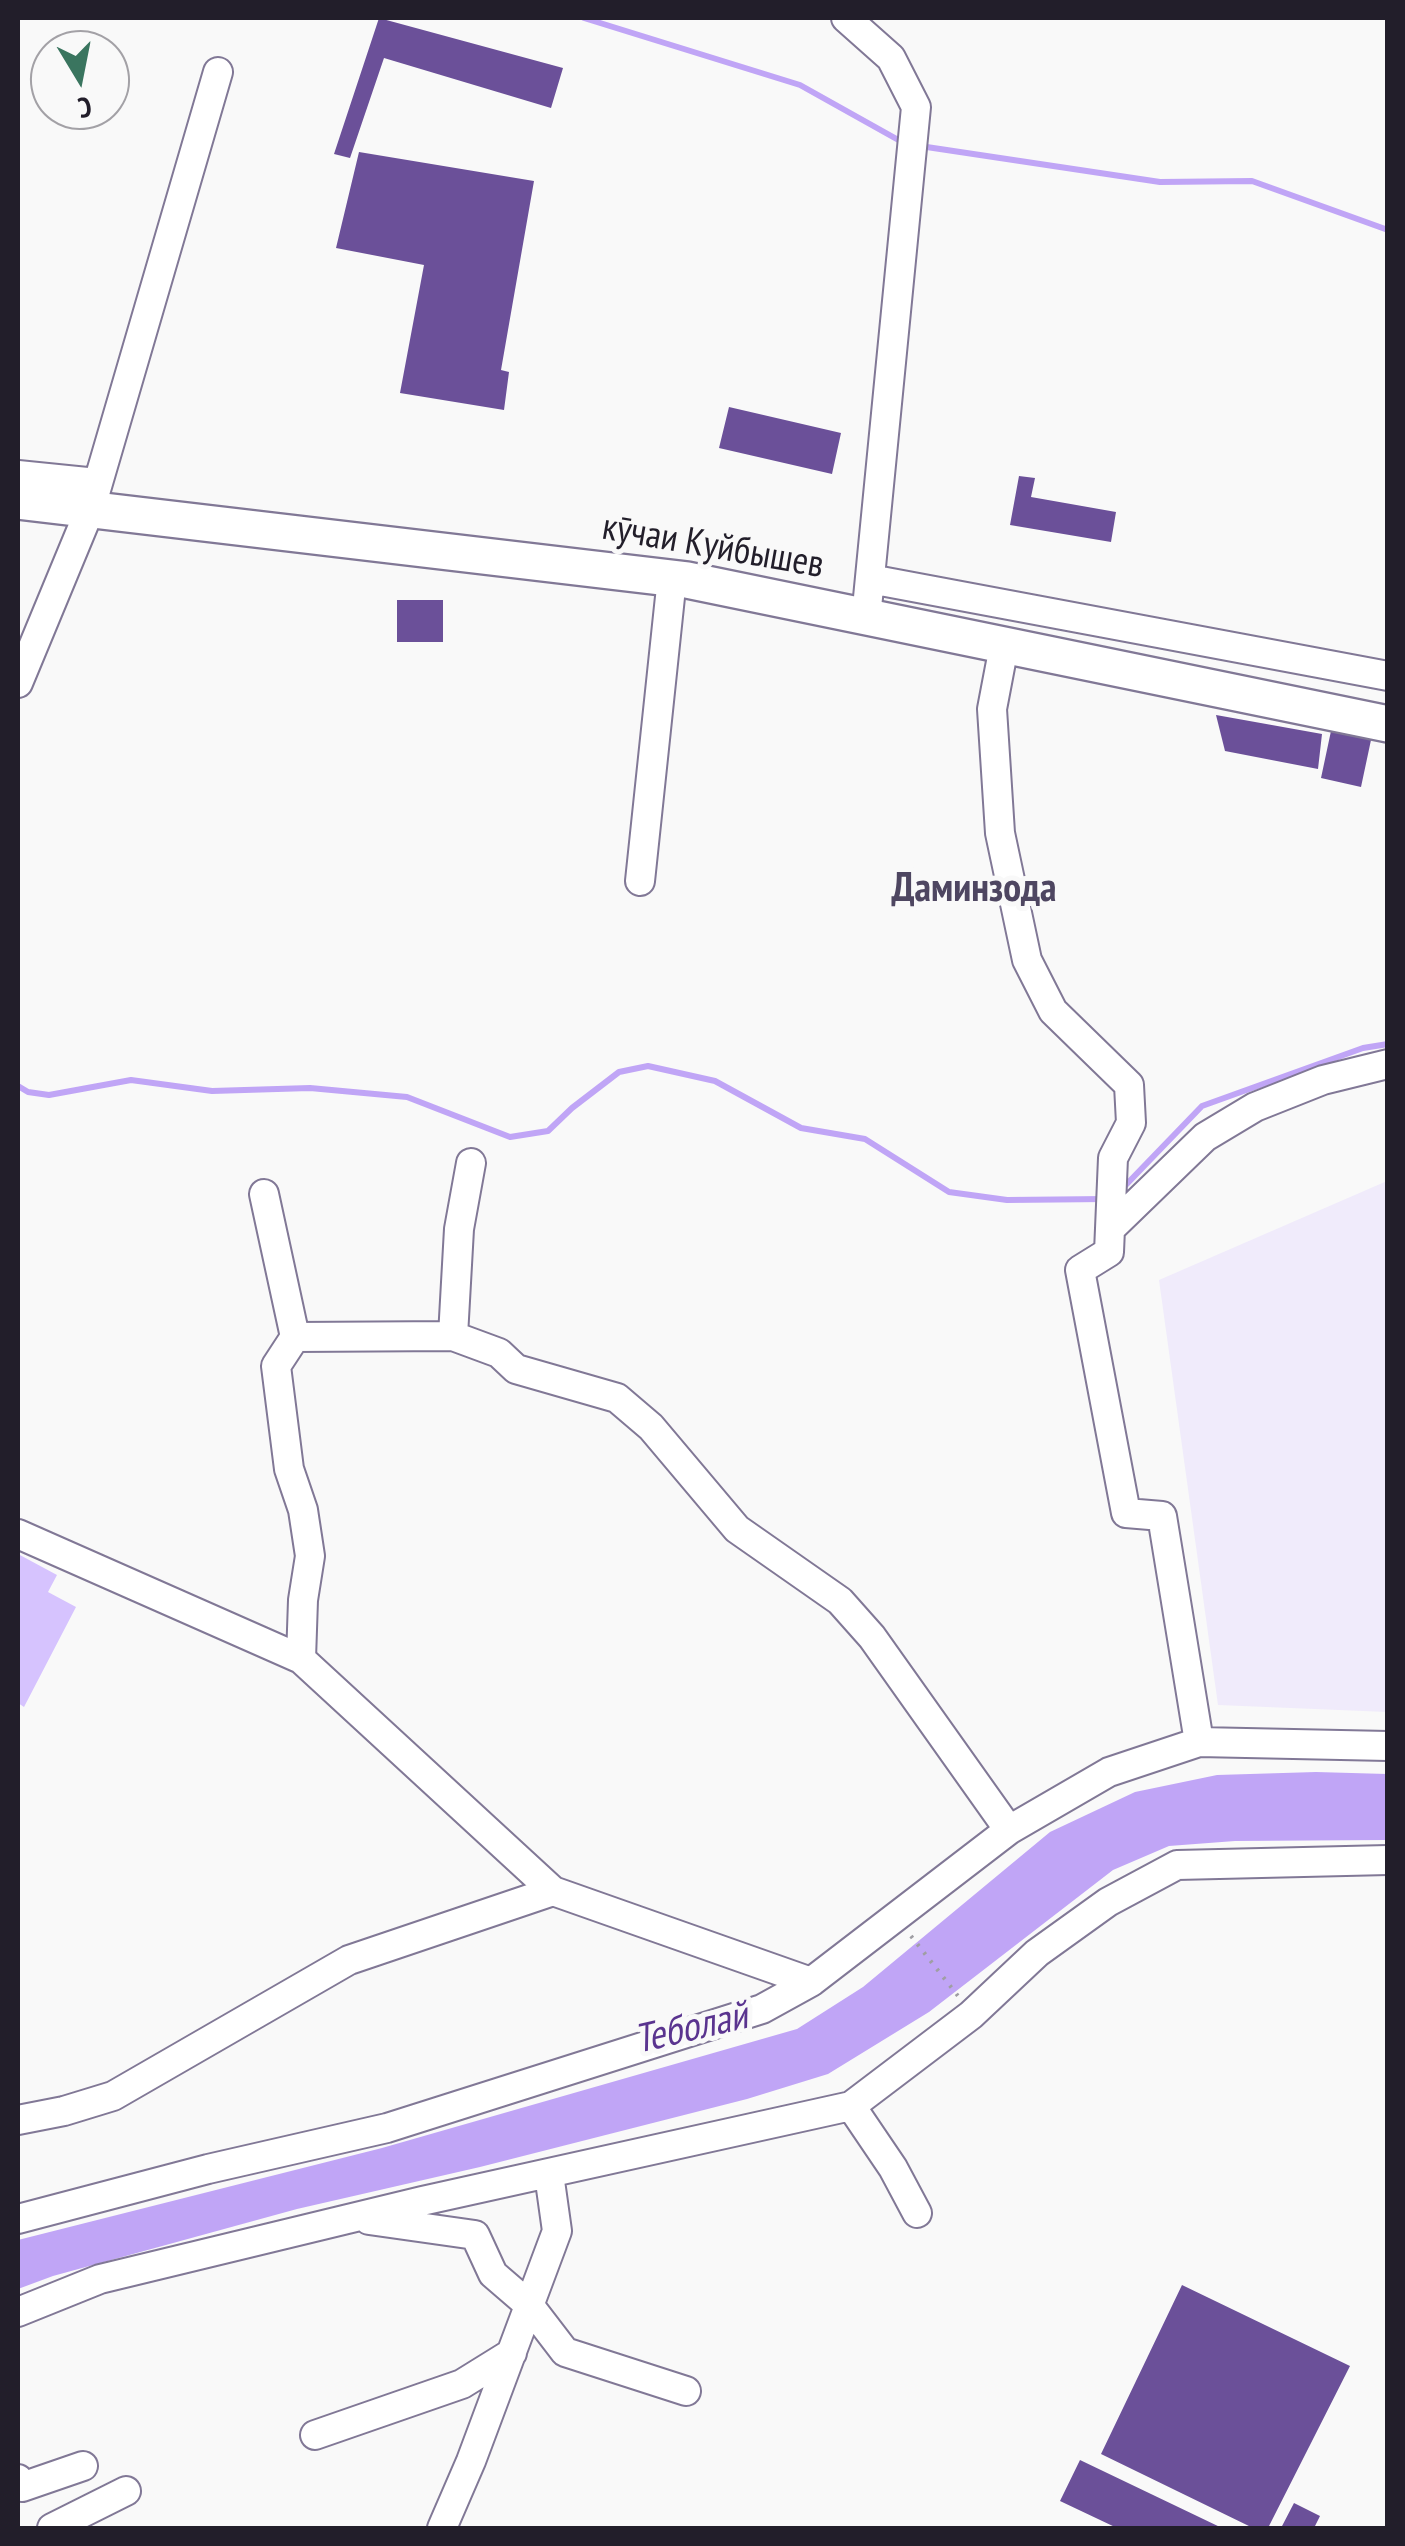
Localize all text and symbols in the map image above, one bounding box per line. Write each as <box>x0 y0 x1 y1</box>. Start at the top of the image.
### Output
north arrow <box>30 30 130 130</box>
text: С <box>75 89 94 127</box>
street label: кӯчаи Куйбышев <box>599 505 827 589</box>
district label: Даминзода <box>891 866 1057 914</box>
water label: Теболай <box>630 1993 752 2065</box>

